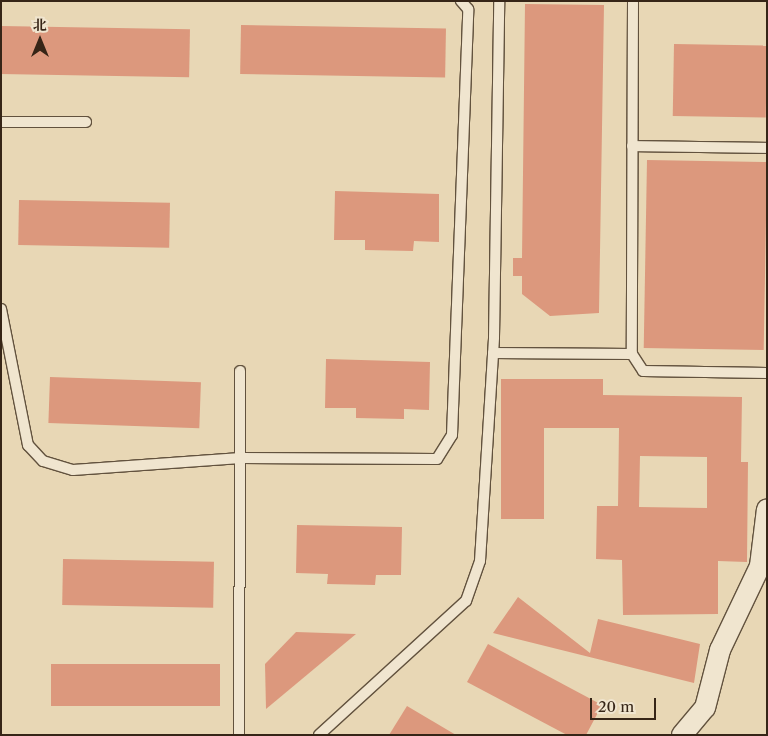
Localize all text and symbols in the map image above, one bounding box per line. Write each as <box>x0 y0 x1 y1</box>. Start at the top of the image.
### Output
north arrow <box>15 15 65 65</box>
text: 北 <box>33 16 47 34</box>
scale bar <box>593 688 659 720</box>
text: 20 m <box>598 697 634 716</box>

